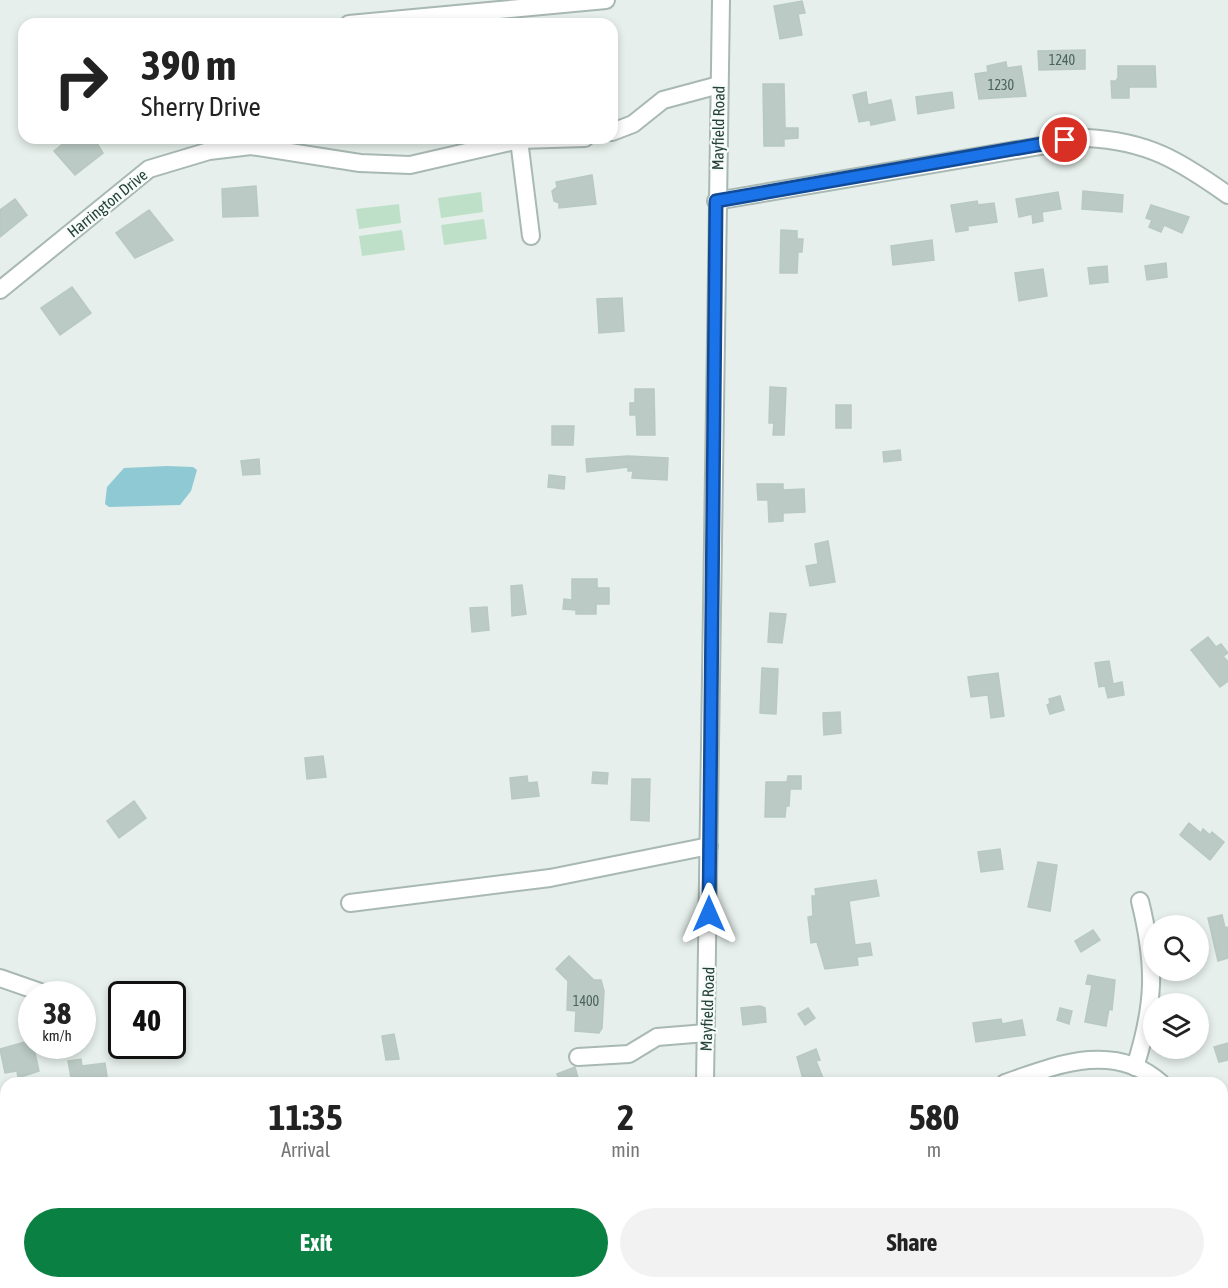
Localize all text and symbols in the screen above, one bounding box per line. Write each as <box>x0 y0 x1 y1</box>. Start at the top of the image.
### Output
text: 390 m <box>141 41 236 89</box>
icon: right <box>42 42 120 120</box>
house number: 1240 <box>1049 52 1076 68</box>
house number: 1230 <box>988 77 1015 93</box>
street label: Mayfield Road <box>708 86 729 170</box>
text: Sherry Drive <box>141 91 261 122</box>
pin <box>1039 114 1090 165</box>
icon: arrive <box>1048 123 1081 156</box>
street label: Harrington Drive <box>63 165 151 241</box>
position arrow <box>677 882 741 946</box>
map controls <box>1143 915 1209 1059</box>
button: search <box>1143 915 1209 981</box>
street label: Mayfield Road <box>697 966 718 1052</box>
speed limit sign: 40 <box>108 981 186 1059</box>
house number: 1400 <box>573 993 600 1009</box>
button: layers <box>1143 993 1209 1059</box>
text: 38 <box>43 996 71 1030</box>
text: km/h <box>42 1027 72 1044</box>
text: 11:35 <box>269 1096 343 1138</box>
text: 2 <box>617 1096 634 1138</box>
text: 580 <box>909 1096 959 1138</box>
text: Arrival <box>281 1138 330 1161</box>
text: min <box>611 1138 640 1161</box>
text: m <box>927 1138 941 1161</box>
button: Exit <box>24 1208 608 1277</box>
button: Share <box>620 1208 1204 1277</box>

